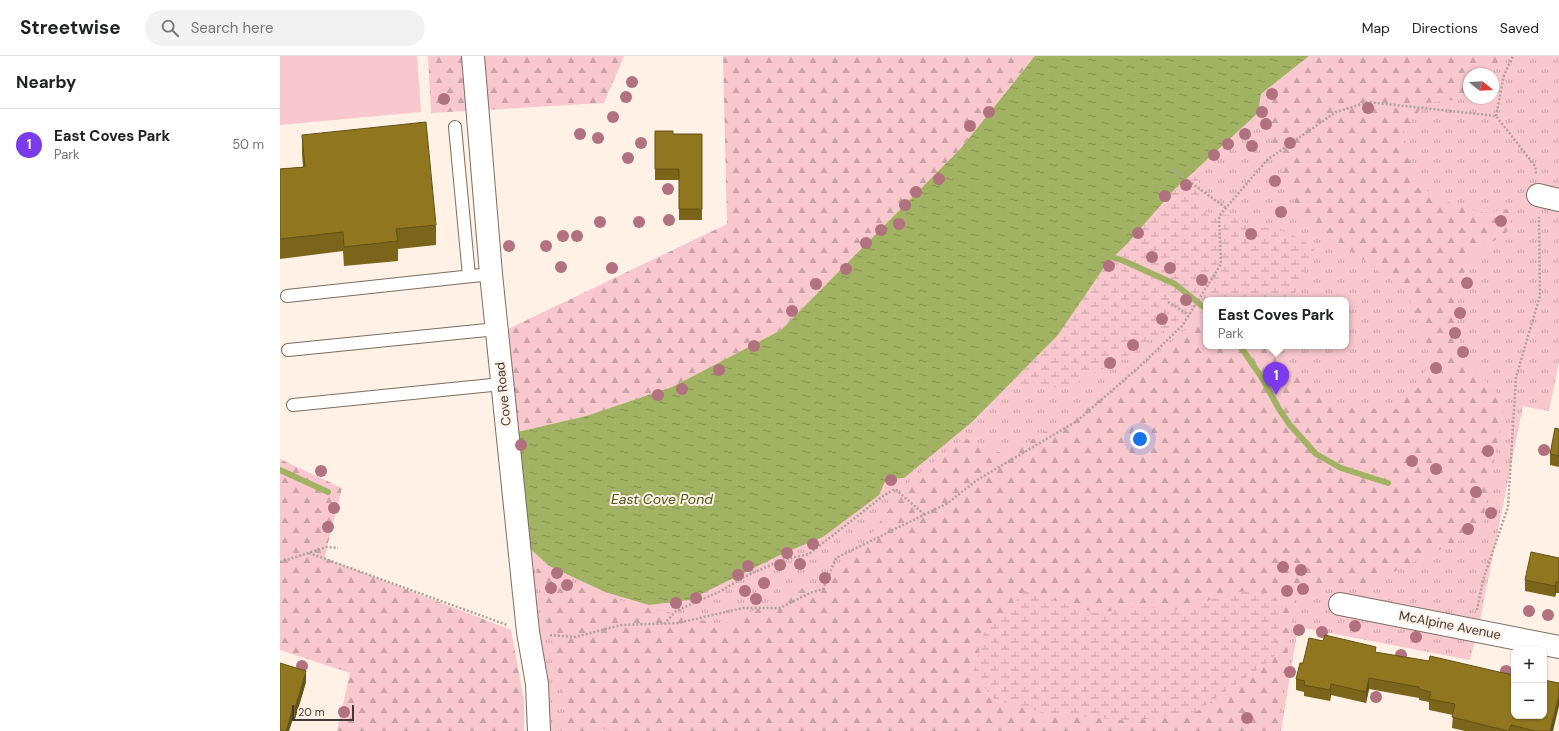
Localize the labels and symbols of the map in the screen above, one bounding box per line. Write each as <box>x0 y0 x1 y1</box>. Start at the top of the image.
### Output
north arrow <box>1463 68 1499 104</box>
street label: Cove Road <box>491 361 515 427</box>
pin: 1 <box>1263 362 1289 395</box>
your location <box>1130 429 1150 449</box>
water label: East Cove Pond <box>611 490 713 508</box>
street label: McAlpine Avenue <box>1398 607 1502 643</box>
scale bar <box>292 703 354 722</box>

